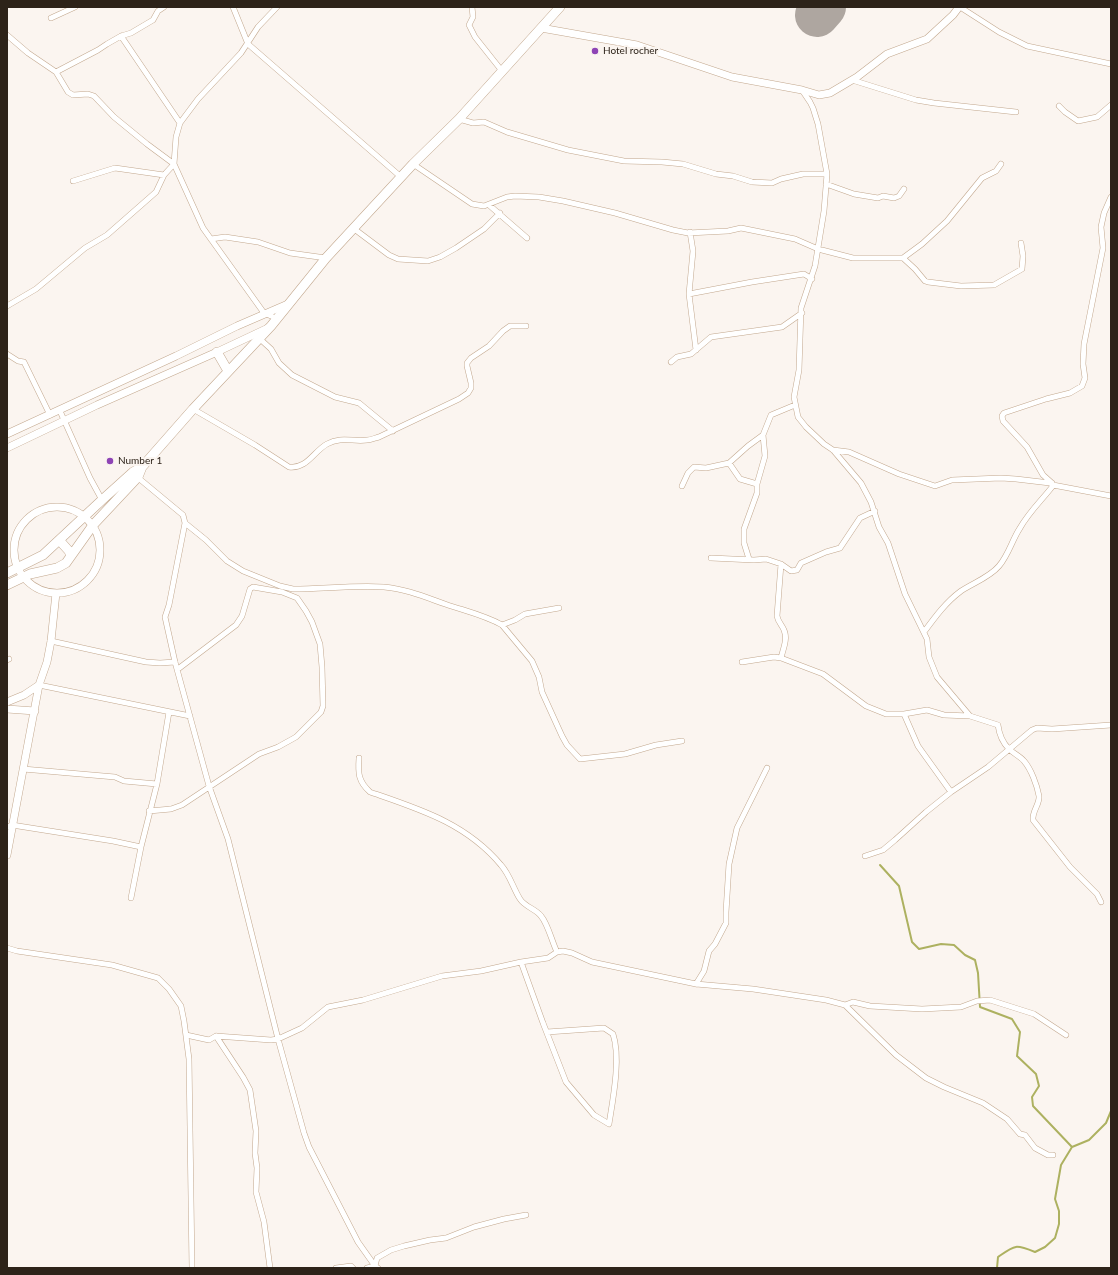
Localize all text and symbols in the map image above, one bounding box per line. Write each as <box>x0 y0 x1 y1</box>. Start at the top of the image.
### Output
place label: Hotel rocher <box>603 45 658 57</box>
marker: Hotel rocher <box>590 46 600 56</box>
place label: Number 1 <box>118 455 162 467</box>
marker: Number 1 <box>105 456 115 466</box>

